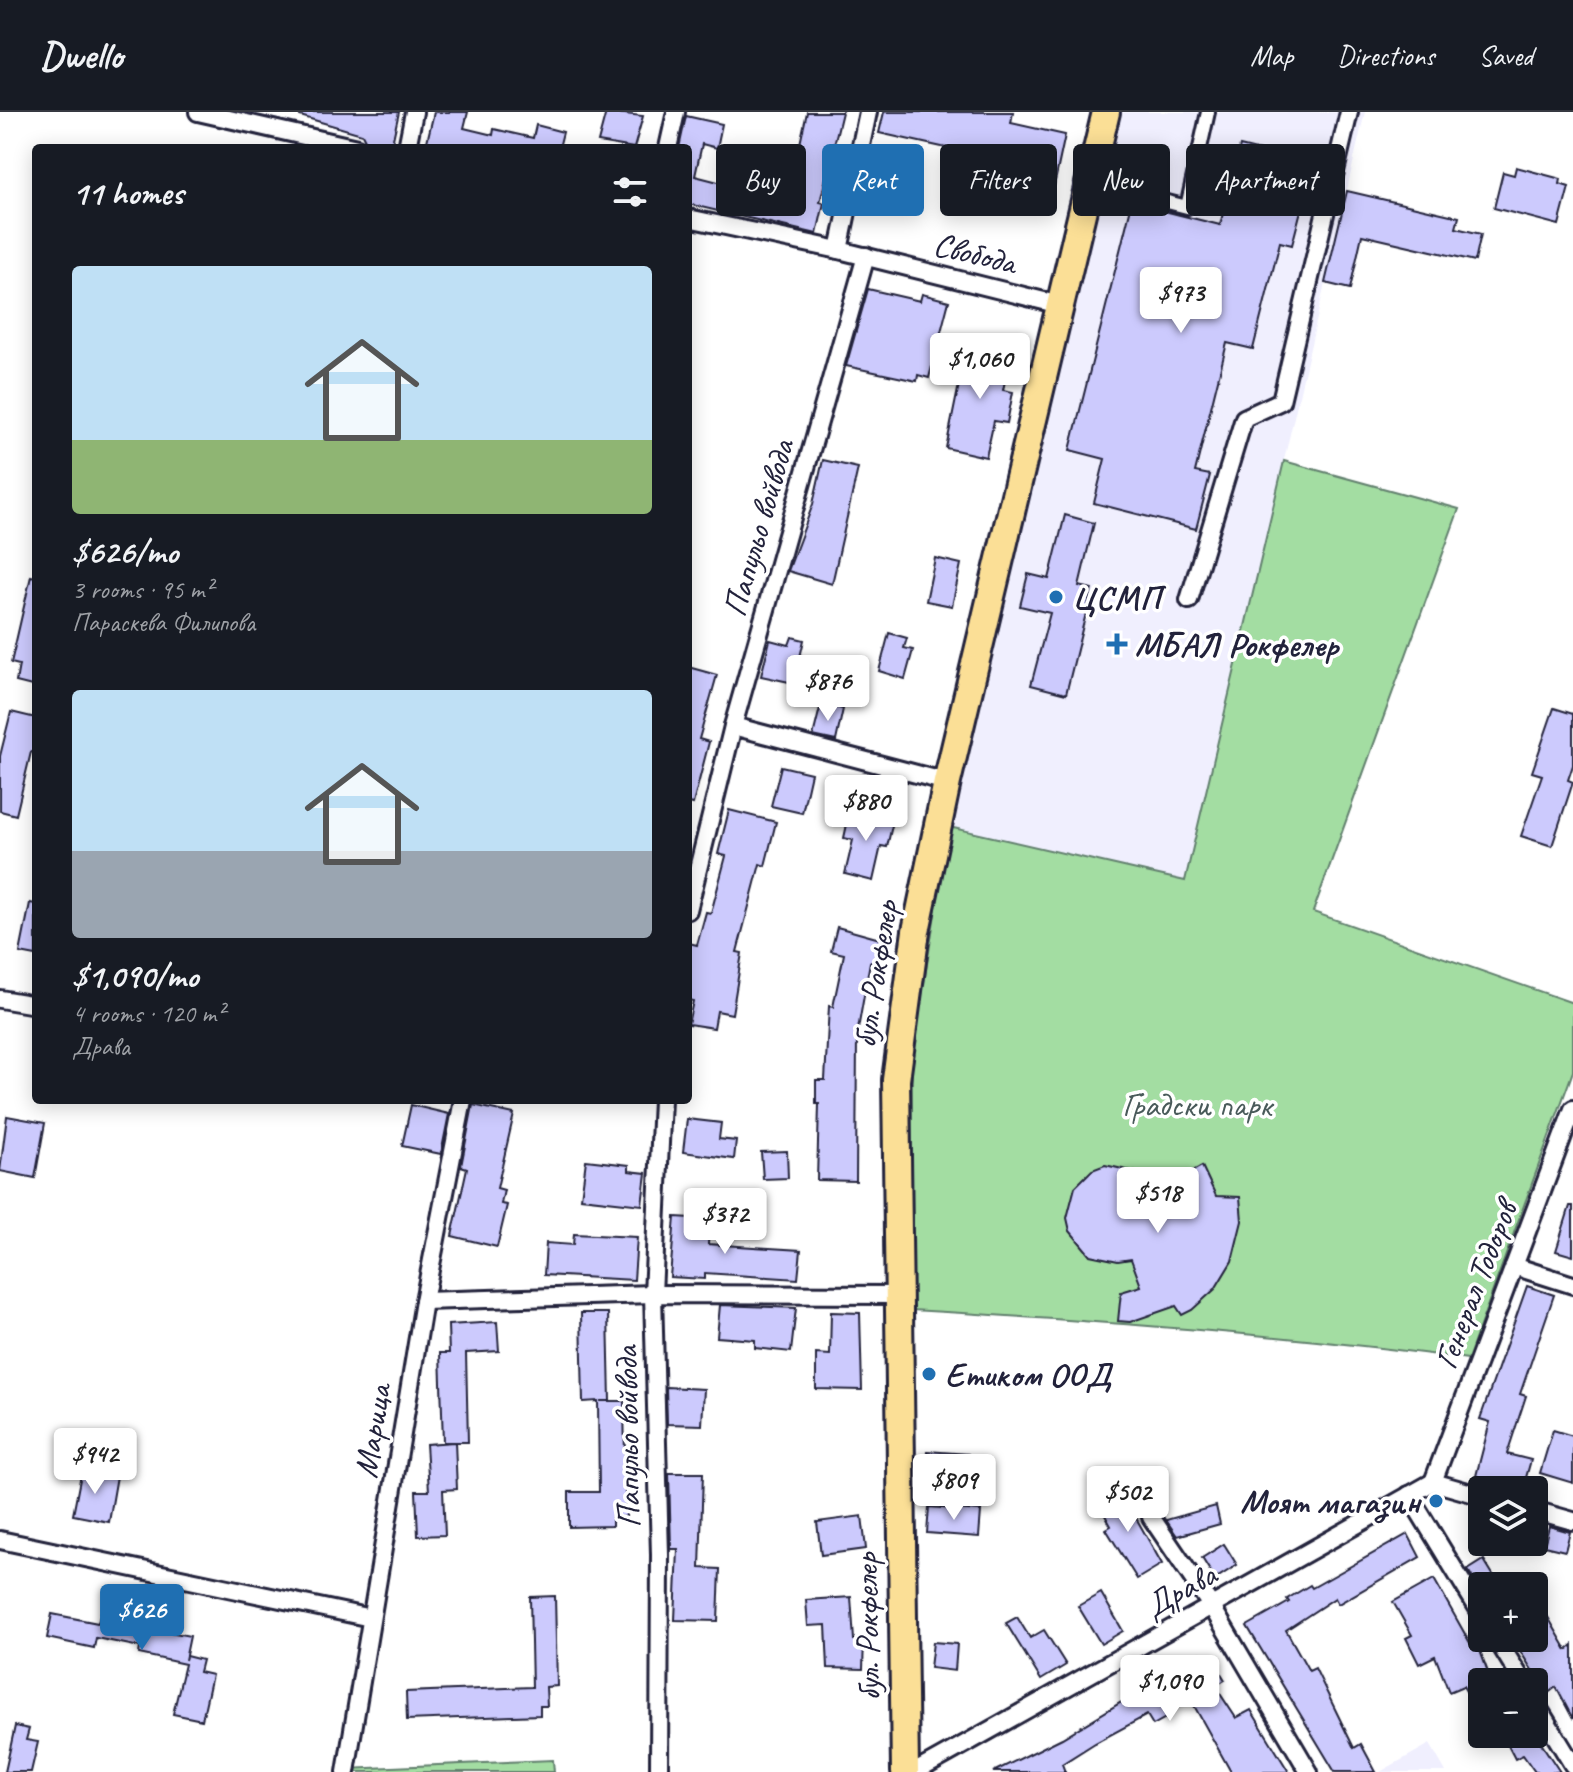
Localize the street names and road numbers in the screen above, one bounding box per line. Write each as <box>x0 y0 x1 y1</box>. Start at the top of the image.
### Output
street label: Свобода <box>929 222 1024 285</box>
street label: Папульо войвода <box>712 432 804 621</box>
street label: бул. Рокфелер <box>842 895 908 1051</box>
street label: Генерал Тодоров <box>1424 1189 1529 1375</box>
street label: Папульо войвода <box>604 1343 650 1528</box>
street label: Марица <box>343 1378 401 1481</box>
street label: бул. Рокфелер <box>844 1550 890 1701</box>
street label: Драва <box>1136 1552 1226 1627</box>

